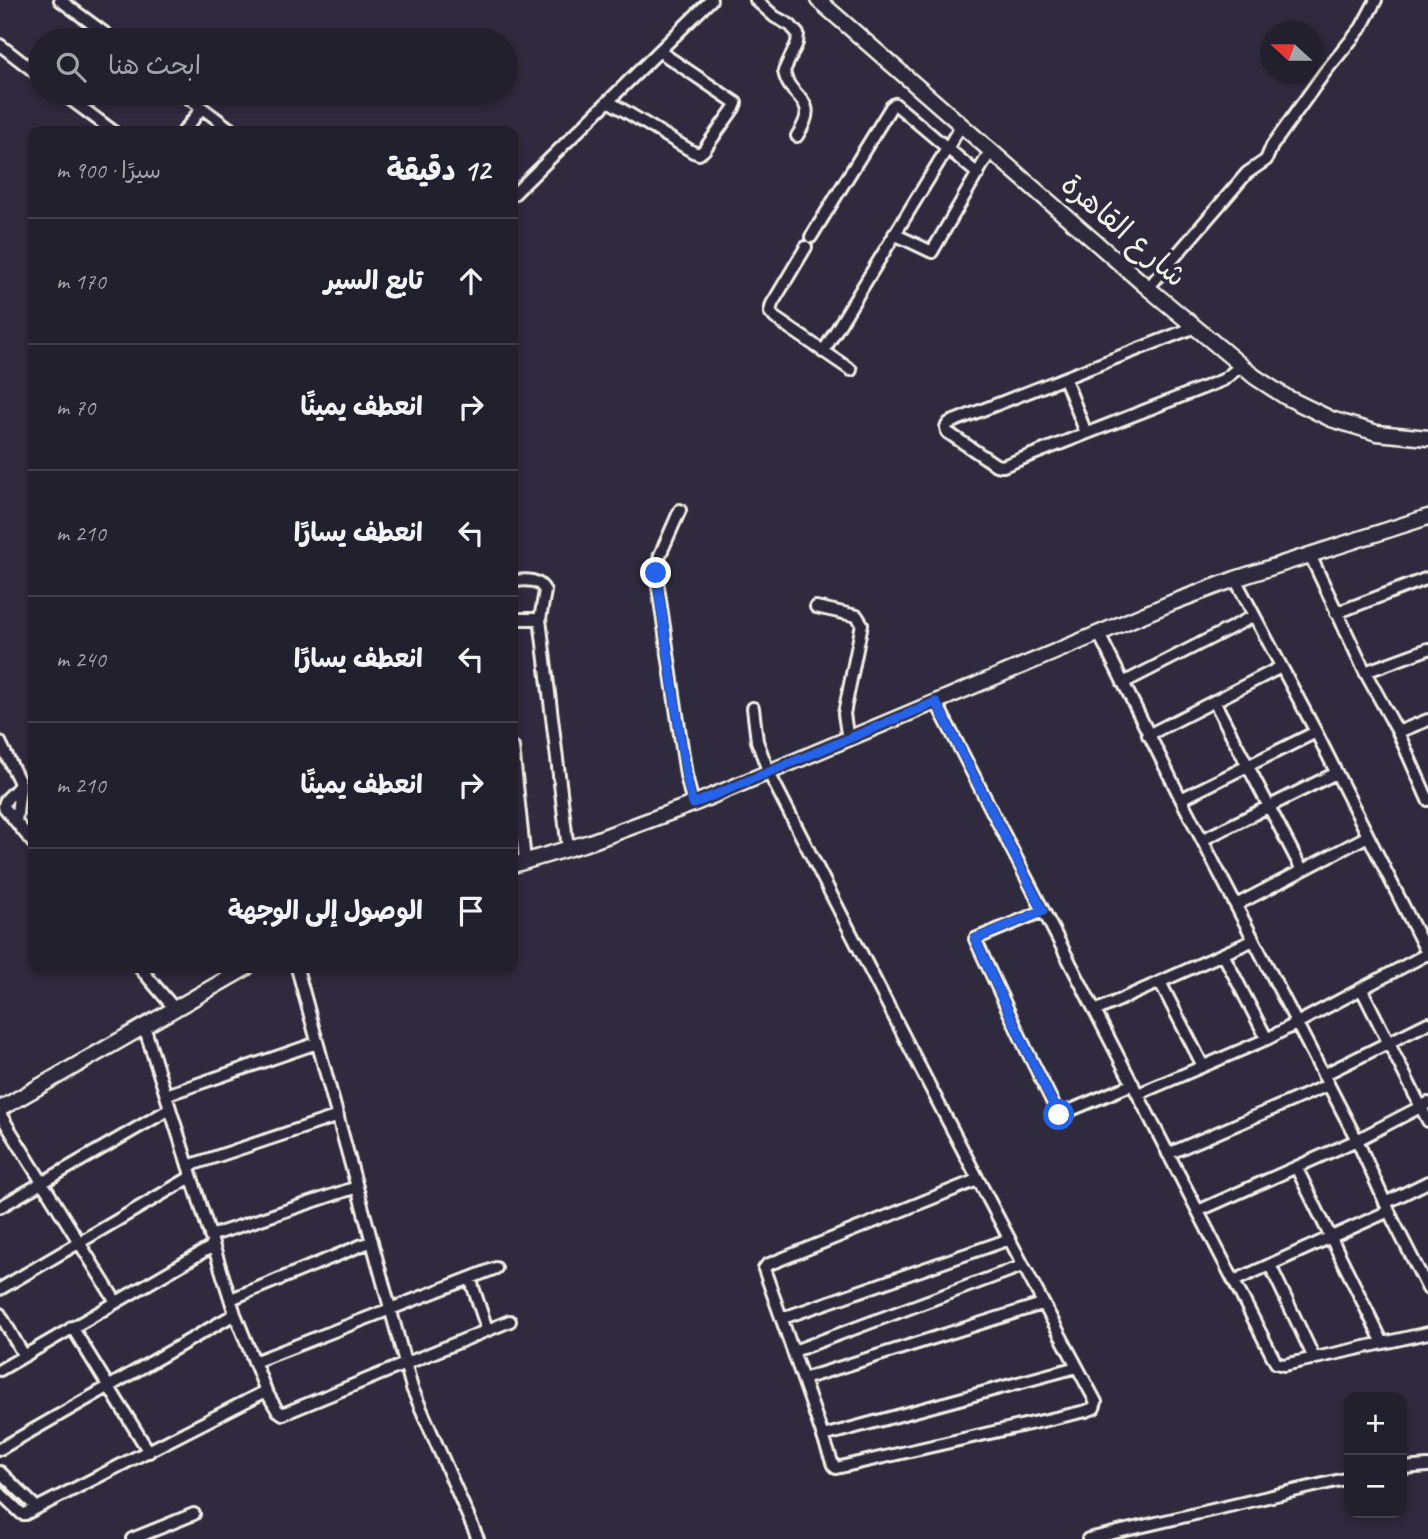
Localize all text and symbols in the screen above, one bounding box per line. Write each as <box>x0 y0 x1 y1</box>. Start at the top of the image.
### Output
north arrow <box>1260 21 1323 84</box>
search box <box>28 28 518 105</box>
icon: search <box>52 48 90 86</box>
text: ابحث هنا <box>108 49 201 82</box>
text: 12 دقيقة <box>387 151 490 189</box>
text: سيرًا · 900 m <box>56 156 161 185</box>
street label: شارع القاهرة <box>1052 165 1195 297</box>
icon: ahead <box>452 262 490 300</box>
text: تابع السير <box>324 264 423 297</box>
text: 170 m <box>56 267 106 296</box>
icon: right <box>452 388 490 426</box>
text: انعطف يمينًا <box>301 390 423 423</box>
text: 70 m <box>56 393 95 422</box>
icon: left <box>452 514 490 552</box>
text: انعطف يسارًا <box>294 516 423 549</box>
text: 210 m <box>56 519 106 548</box>
route end <box>640 557 671 588</box>
icon: left <box>452 640 490 678</box>
text: انعطف يسارًا <box>294 642 423 675</box>
text: 240 m <box>56 645 106 674</box>
icon: right <box>452 766 490 804</box>
text: انعطف يمينًا <box>301 768 423 801</box>
text: 210 m <box>56 771 106 800</box>
icon: arrive <box>452 892 490 930</box>
text: الوصول إلى الوجهة <box>228 894 423 927</box>
route start <box>1043 1099 1074 1130</box>
map controls <box>1344 1392 1407 1518</box>
button: + <box>1344 1392 1407 1455</box>
button: − <box>1344 1455 1407 1518</box>

